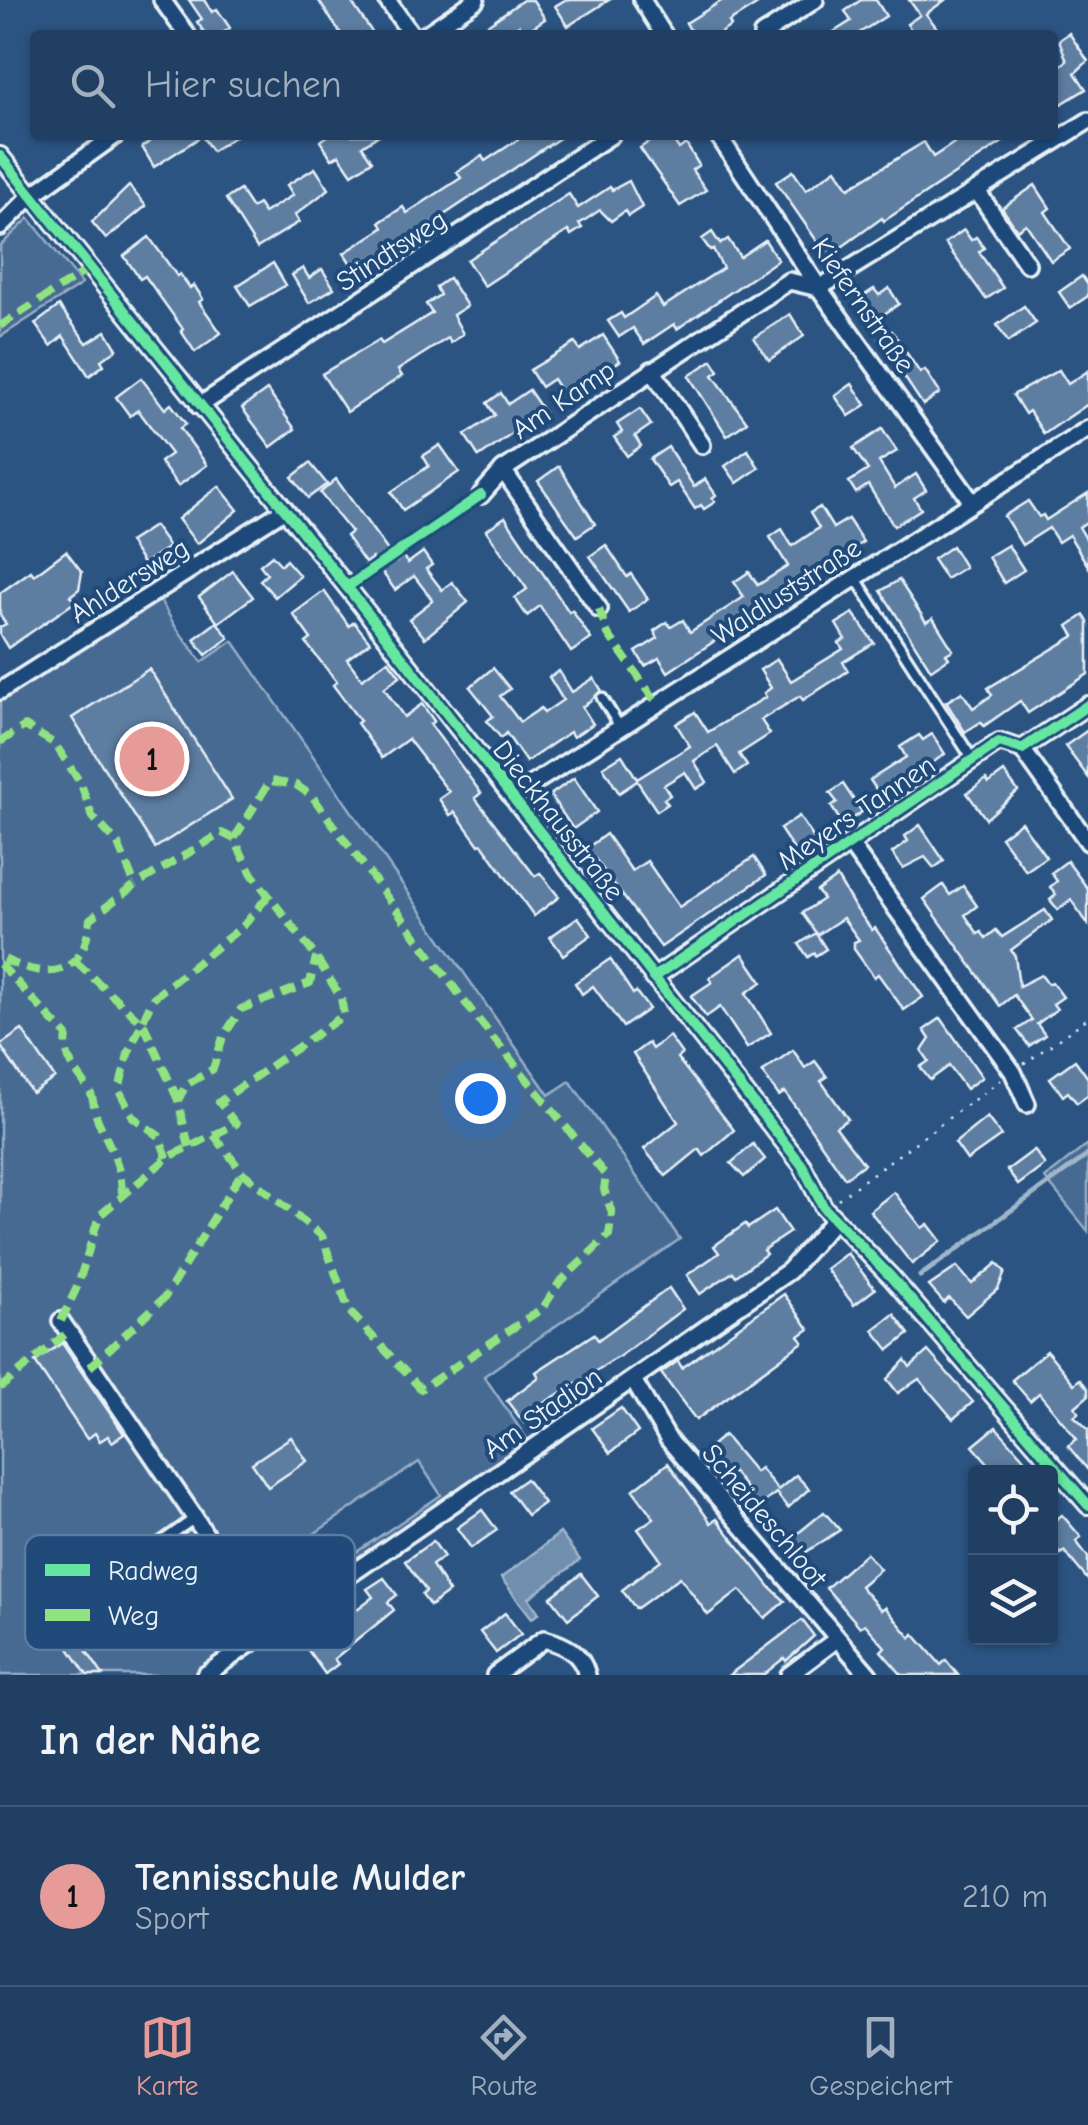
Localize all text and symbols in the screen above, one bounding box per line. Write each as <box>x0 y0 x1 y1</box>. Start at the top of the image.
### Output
search box <box>30 30 1058 140</box>
icon: search <box>65 58 120 113</box>
text: Hier suchen <box>145 63 342 107</box>
street label: Stindtsweg <box>330 203 453 298</box>
street label: Kiefernstraße <box>805 232 921 379</box>
street label: Am Kamp <box>506 354 621 446</box>
street label: Ahldersweg <box>64 532 195 630</box>
street label: Waldluststraße <box>706 532 867 652</box>
pin: 1 <box>120 722 184 796</box>
street label: Dieckhausstraße <box>486 734 631 907</box>
street label: Meyers Tannen <box>772 748 941 877</box>
your location <box>455 1073 506 1124</box>
street label: Am Stadion <box>477 1360 608 1465</box>
street label: Scheideschloot <box>695 1438 834 1594</box>
map controls <box>968 1465 1058 1645</box>
button: locate <box>968 1465 1058 1555</box>
legend <box>25 1535 355 1650</box>
text: Radweg <box>108 1555 199 1587</box>
button: layers <box>968 1555 1058 1645</box>
text: Weg <box>108 1600 159 1632</box>
text: In der Nähe <box>40 1716 261 1765</box>
text: Tennisschule Mulder <box>135 1856 465 1900</box>
text: 1 <box>66 1878 79 1915</box>
text: 210 m <box>962 1878 1048 1915</box>
text: Sport <box>135 1900 208 1937</box>
tab: Karte <box>136 2010 199 2102</box>
tab: Route <box>471 2010 537 2102</box>
tab: Gespeichert <box>809 2010 952 2102</box>

